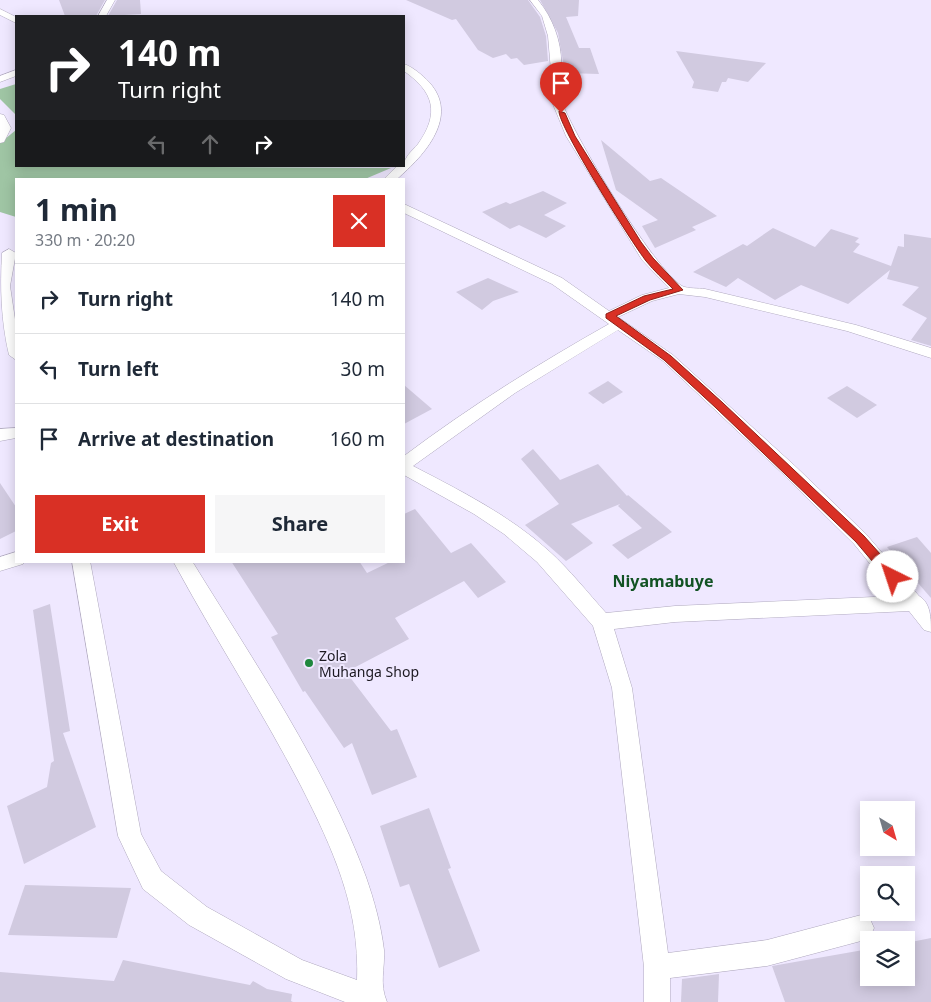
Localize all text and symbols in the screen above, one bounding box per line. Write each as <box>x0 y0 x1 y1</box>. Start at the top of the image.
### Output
text: 140 m <box>118 29 221 76</box>
icon: right <box>35 35 100 100</box>
pin <box>540 62 582 113</box>
icon: arrive <box>547 69 575 97</box>
text: Turn right <box>118 74 221 104</box>
icon: left <box>143 130 171 158</box>
icon: ahead <box>196 130 224 158</box>
icon: right <box>249 130 277 158</box>
text: 1 min <box>35 189 118 230</box>
button: close <box>333 195 385 247</box>
text: 330 m · 20:20 <box>35 229 135 251</box>
icon: right <box>35 285 63 313</box>
text: Turn right <box>78 286 173 312</box>
text: 140 m <box>330 286 385 312</box>
icon: left <box>35 355 63 383</box>
text: Turn left <box>78 356 159 382</box>
text: 30 m <box>341 356 385 382</box>
icon: arrive <box>35 425 63 453</box>
text: Arrive at destination <box>78 426 274 452</box>
text: 160 m <box>330 426 385 452</box>
button: Exit <box>35 495 205 553</box>
button: Share <box>215 495 385 553</box>
position arrow <box>866 550 918 602</box>
district label: Niyamabuye <box>613 570 713 592</box>
place label: Zola Muhanga Shop <box>319 646 419 681</box>
marker: Zola Muhanga Shop <box>303 657 315 669</box>
north arrow <box>860 801 915 856</box>
map controls <box>860 801 915 986</box>
button: search <box>860 866 915 921</box>
button: layers <box>860 931 915 986</box>

